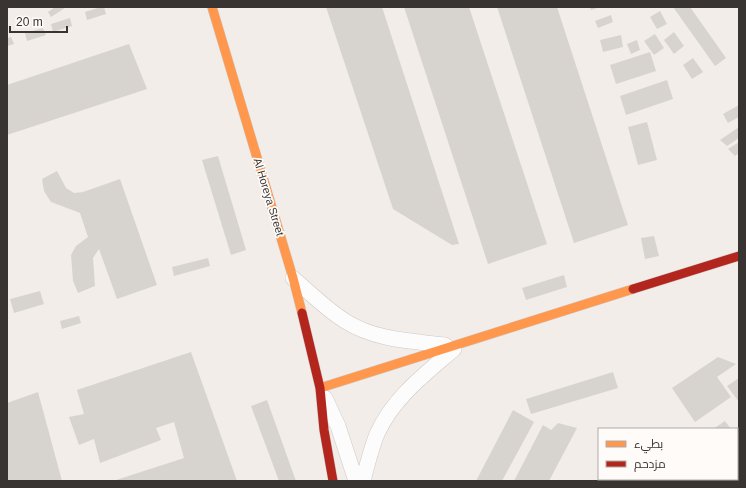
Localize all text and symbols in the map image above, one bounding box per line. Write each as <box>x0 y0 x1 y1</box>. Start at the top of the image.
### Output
scale bar <box>10 8 67 34</box>
text: 20 m <box>16 15 43 29</box>
street label: Al Horeya Street <box>251 157 287 237</box>
legend <box>598 428 738 480</box>
text: بطيء <box>634 437 663 454</box>
text: مزدحم <box>634 457 666 472</box>

